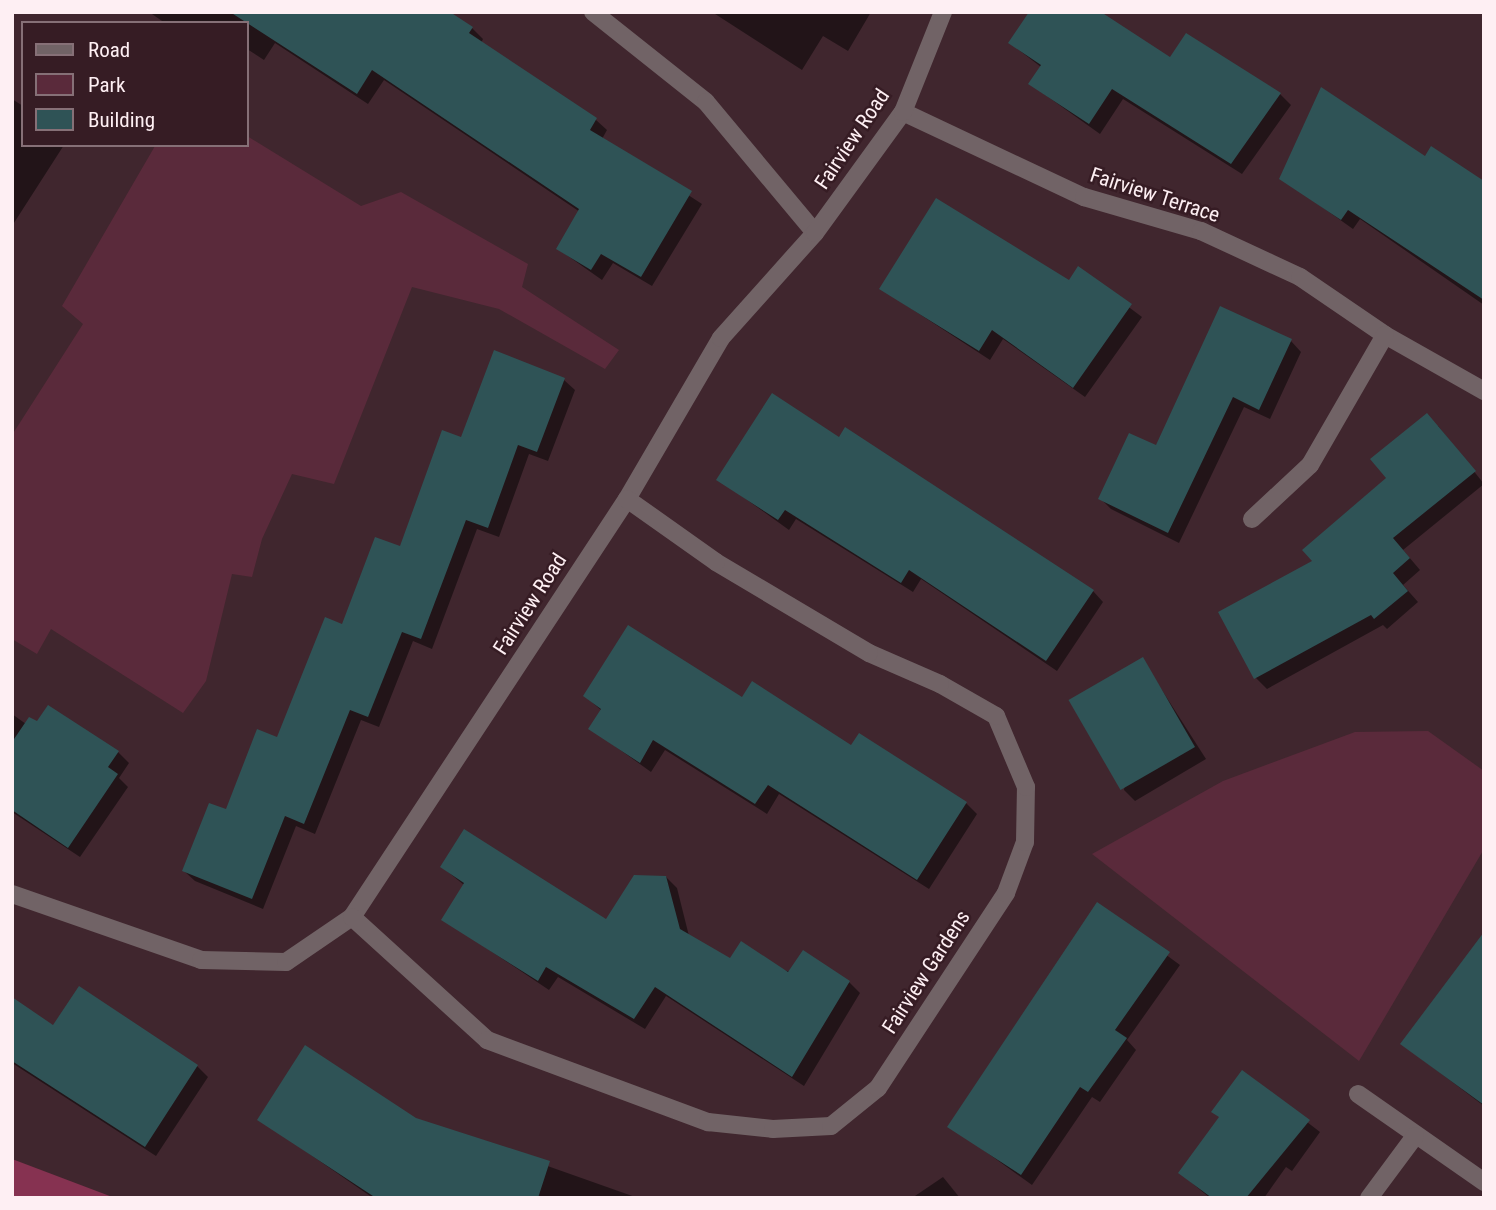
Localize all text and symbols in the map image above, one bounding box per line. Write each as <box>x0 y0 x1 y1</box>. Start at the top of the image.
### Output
legend <box>21 21 248 147</box>
text: Road <box>88 38 130 62</box>
text: Park <box>88 73 125 97</box>
street label: Fairview Road <box>809 84 895 194</box>
text: Building <box>88 108 155 132</box>
street label: Fairview Terrace <box>1087 162 1223 228</box>
street label: Fairview Road <box>488 549 572 659</box>
street label: Fairview Gardens <box>877 906 975 1038</box>

